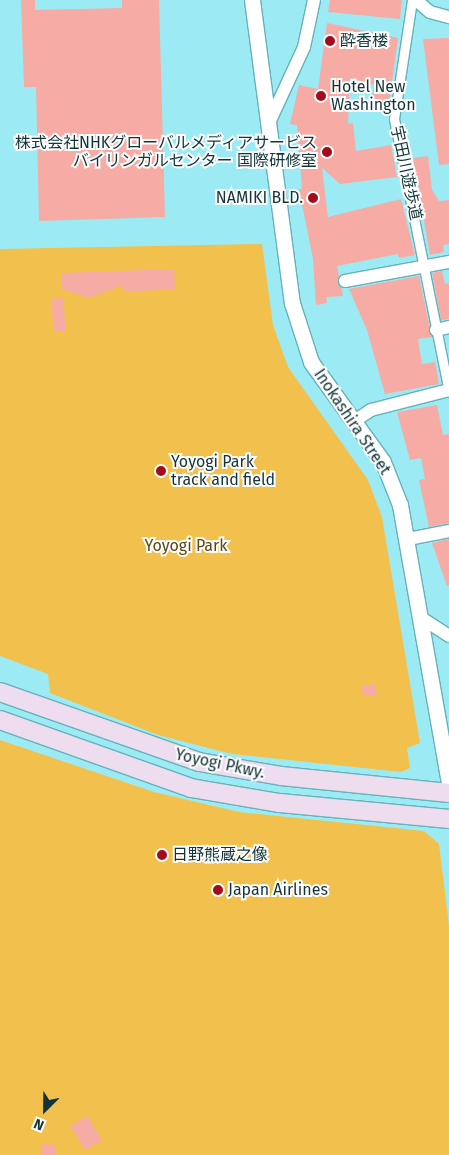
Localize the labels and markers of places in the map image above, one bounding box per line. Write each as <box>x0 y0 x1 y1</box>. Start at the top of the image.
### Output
place label: 酔香楼 <box>340 31 388 51</box>
marker: 酔香楼 <box>324 35 336 47</box>
place label: Hotel New Washington <box>331 77 416 115</box>
marker: Hotel New Washington <box>315 90 327 102</box>
place label: 株式会社NHKグローバルメディアサービス バイリンガルセンター 国際研修室 <box>14 133 317 171</box>
marker: 株式会社NHKグローバルメディアサービス バイリンガルセンター 国際研修室 <box>321 146 333 158</box>
place label: NAMIKI BLD. <box>216 188 303 208</box>
marker: NAMIKI BLD. <box>307 192 319 204</box>
place label: Yoyogi Park track and field <box>171 452 275 490</box>
marker: Yoyogi Park track and field <box>155 465 167 477</box>
place label: 日野熊蔵之像 <box>172 845 268 865</box>
marker: 日野熊蔵之像 <box>156 849 168 861</box>
place label: Japan Airlines <box>228 880 328 900</box>
marker: Japan Airlines <box>212 884 224 896</box>

